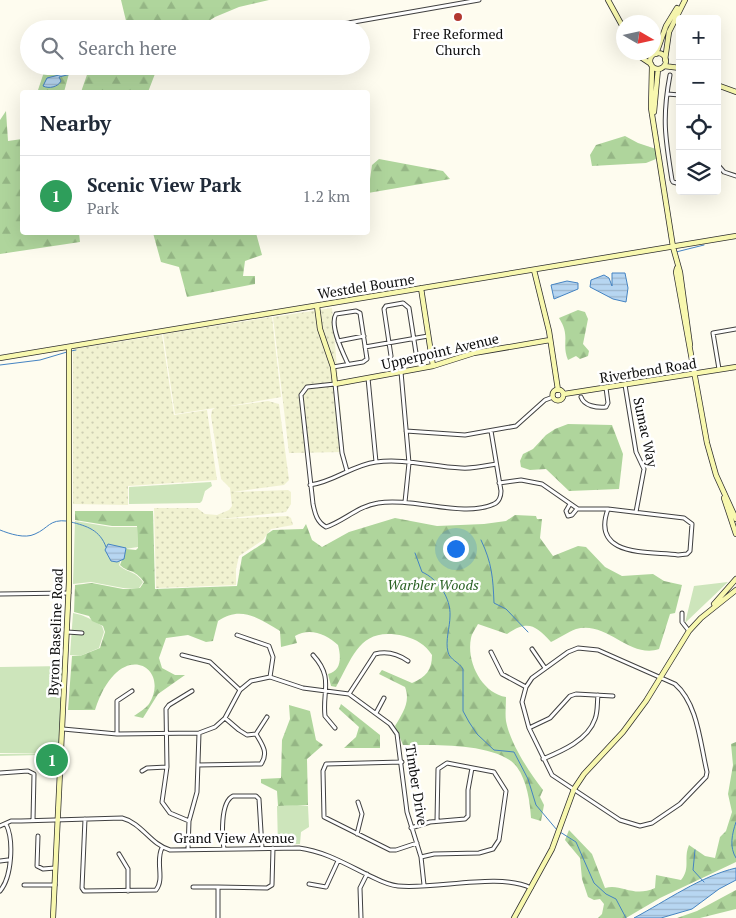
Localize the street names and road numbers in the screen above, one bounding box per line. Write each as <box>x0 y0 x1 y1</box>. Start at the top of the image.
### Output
street label: Westdel Bourne <box>316 269 416 303</box>
street label: Upperpoint Avenue <box>379 328 501 374</box>
street label: Riverbend Road <box>598 353 698 387</box>
street label: Sumac Way <box>629 395 663 470</box>
street label: Byron Baseline Road <box>43 568 67 696</box>
street label: Timber Drive <box>401 743 433 827</box>
street label: Grand View Avenue <box>173 828 295 847</box>

